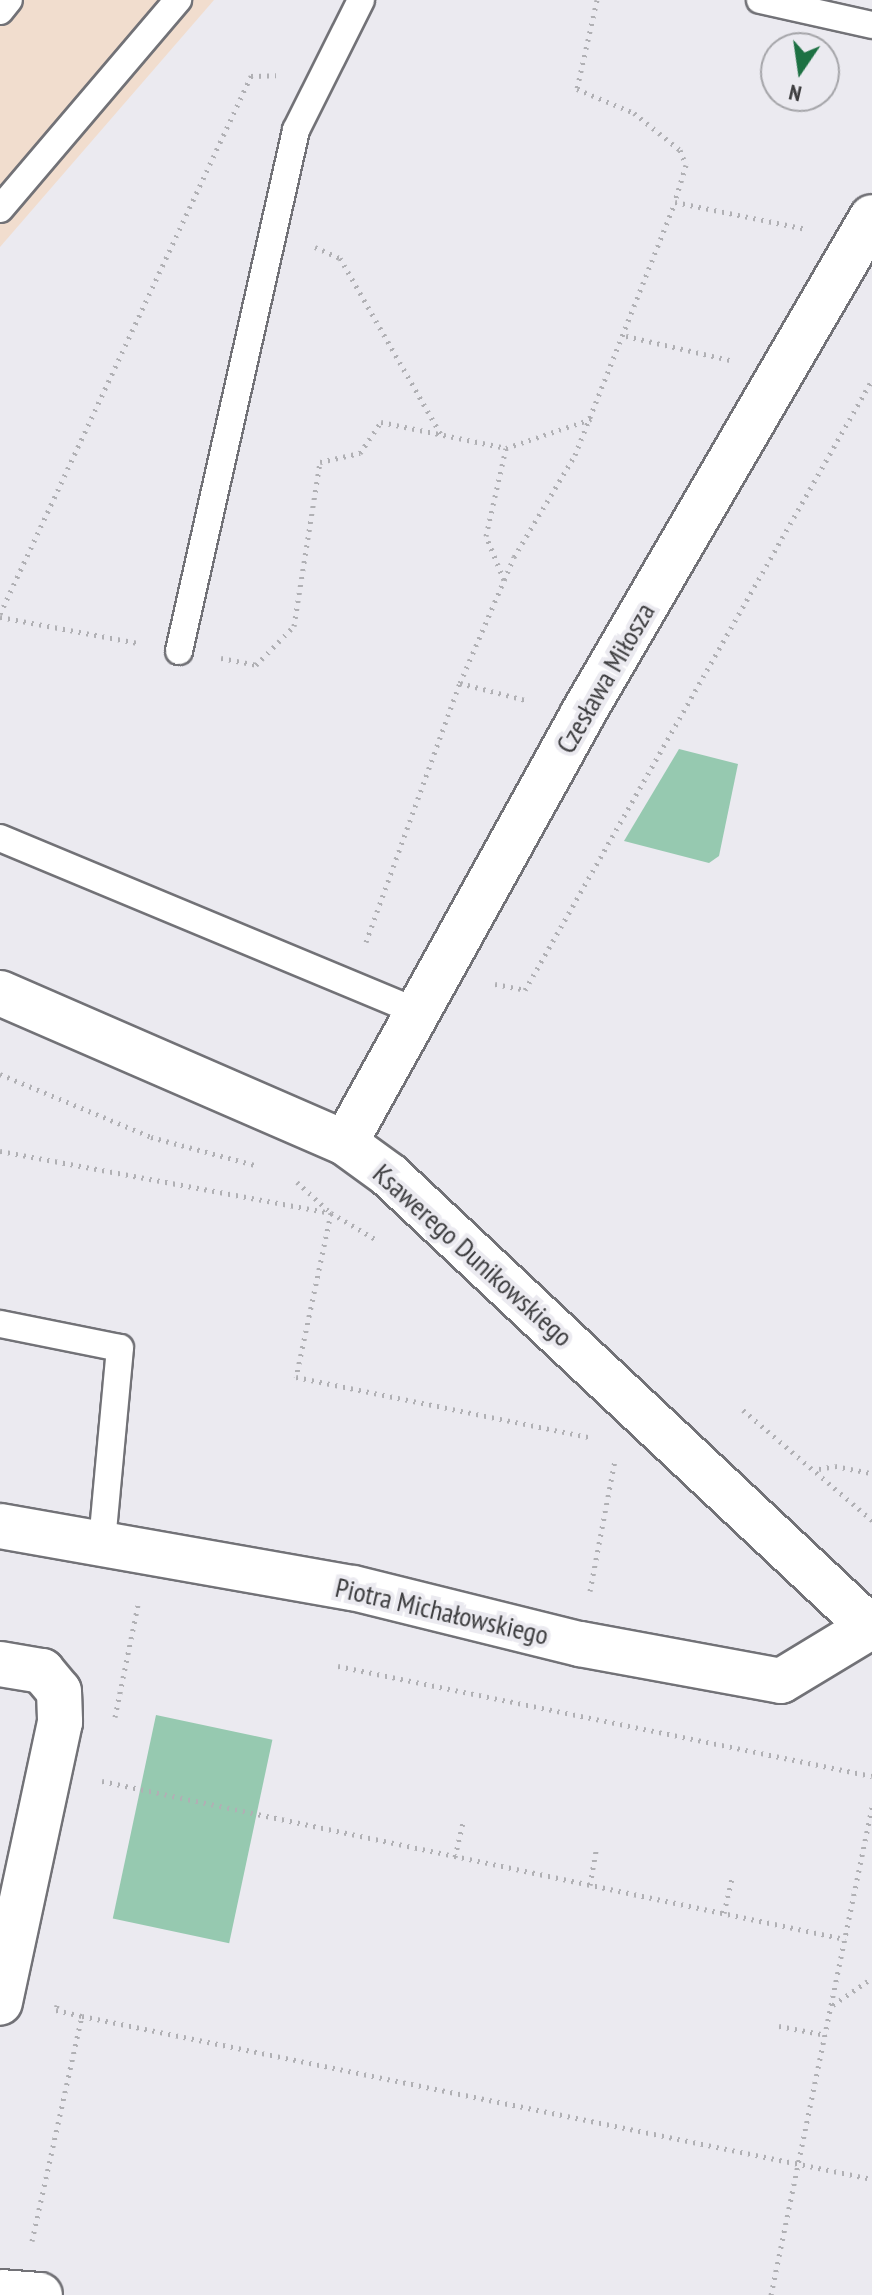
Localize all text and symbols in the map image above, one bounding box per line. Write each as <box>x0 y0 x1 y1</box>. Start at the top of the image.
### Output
north arrow <box>760 32 840 112</box>
text: N <box>786 78 804 108</box>
street label: Czesława Miłosza <box>548 597 662 759</box>
street label: Ksawerego Dunikowskiego <box>366 1157 580 1353</box>
street label: Piotra Michałowskiego <box>332 1570 552 1652</box>

